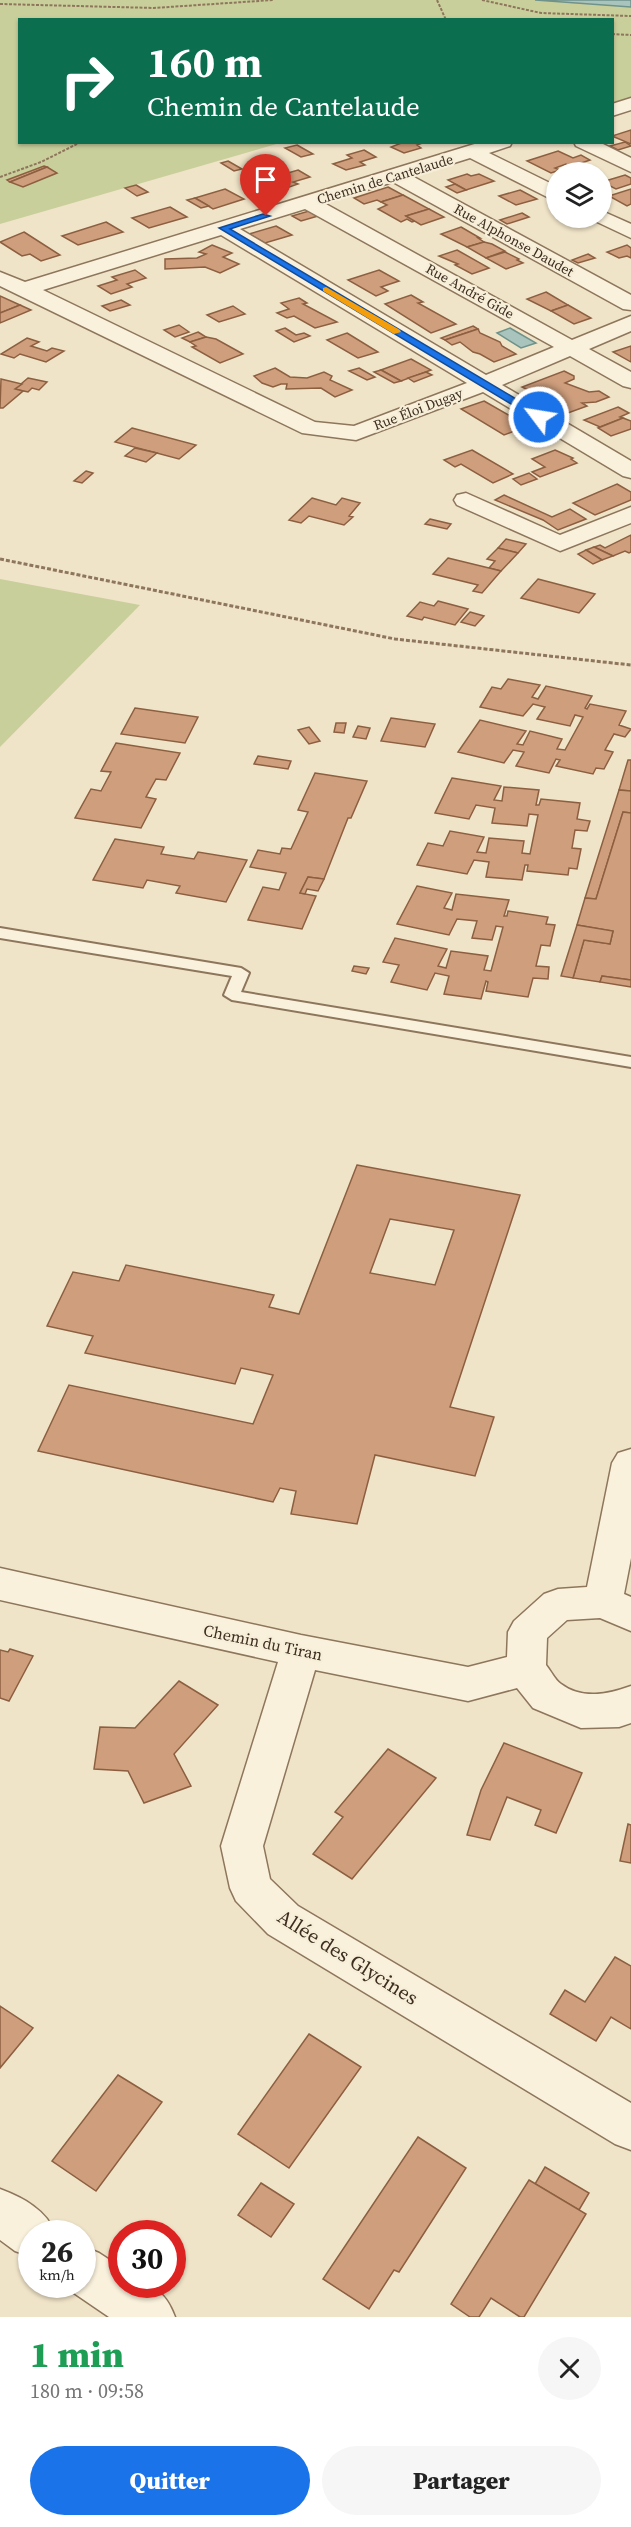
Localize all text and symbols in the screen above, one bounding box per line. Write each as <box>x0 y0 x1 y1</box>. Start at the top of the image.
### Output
text: 160 m <box>147 33 262 91</box>
icon: right <box>48 42 126 120</box>
text: Chemin de Cantelaude <box>147 88 420 125</box>
street label: Chemin de Cantelaude <box>314 149 456 209</box>
pin <box>240 154 291 216</box>
map controls <box>546 162 612 228</box>
button: layers <box>546 162 612 228</box>
icon: arrive <box>249 163 282 196</box>
street label: Rue Alphonse Daudet <box>450 199 578 282</box>
street label: Rue André Gide <box>422 258 518 324</box>
street label: Rue Éloi Dugay <box>370 382 466 435</box>
position arrow <box>507 385 571 449</box>
street label: Chemin du Tiran <box>202 1619 325 1665</box>
street label: Allée des Glycines <box>272 1902 424 2012</box>
speed limit sign: 30 <box>108 2220 186 2298</box>
text: 26 <box>41 2231 73 2272</box>
text: km/h <box>39 2264 75 2285</box>
text: 1 min <box>30 2330 124 2379</box>
button: close <box>538 2337 601 2400</box>
text: 180 m · 09:58 <box>30 2377 144 2405</box>
button: Quitter <box>30 2446 310 2515</box>
button: Partager <box>322 2446 601 2515</box>

